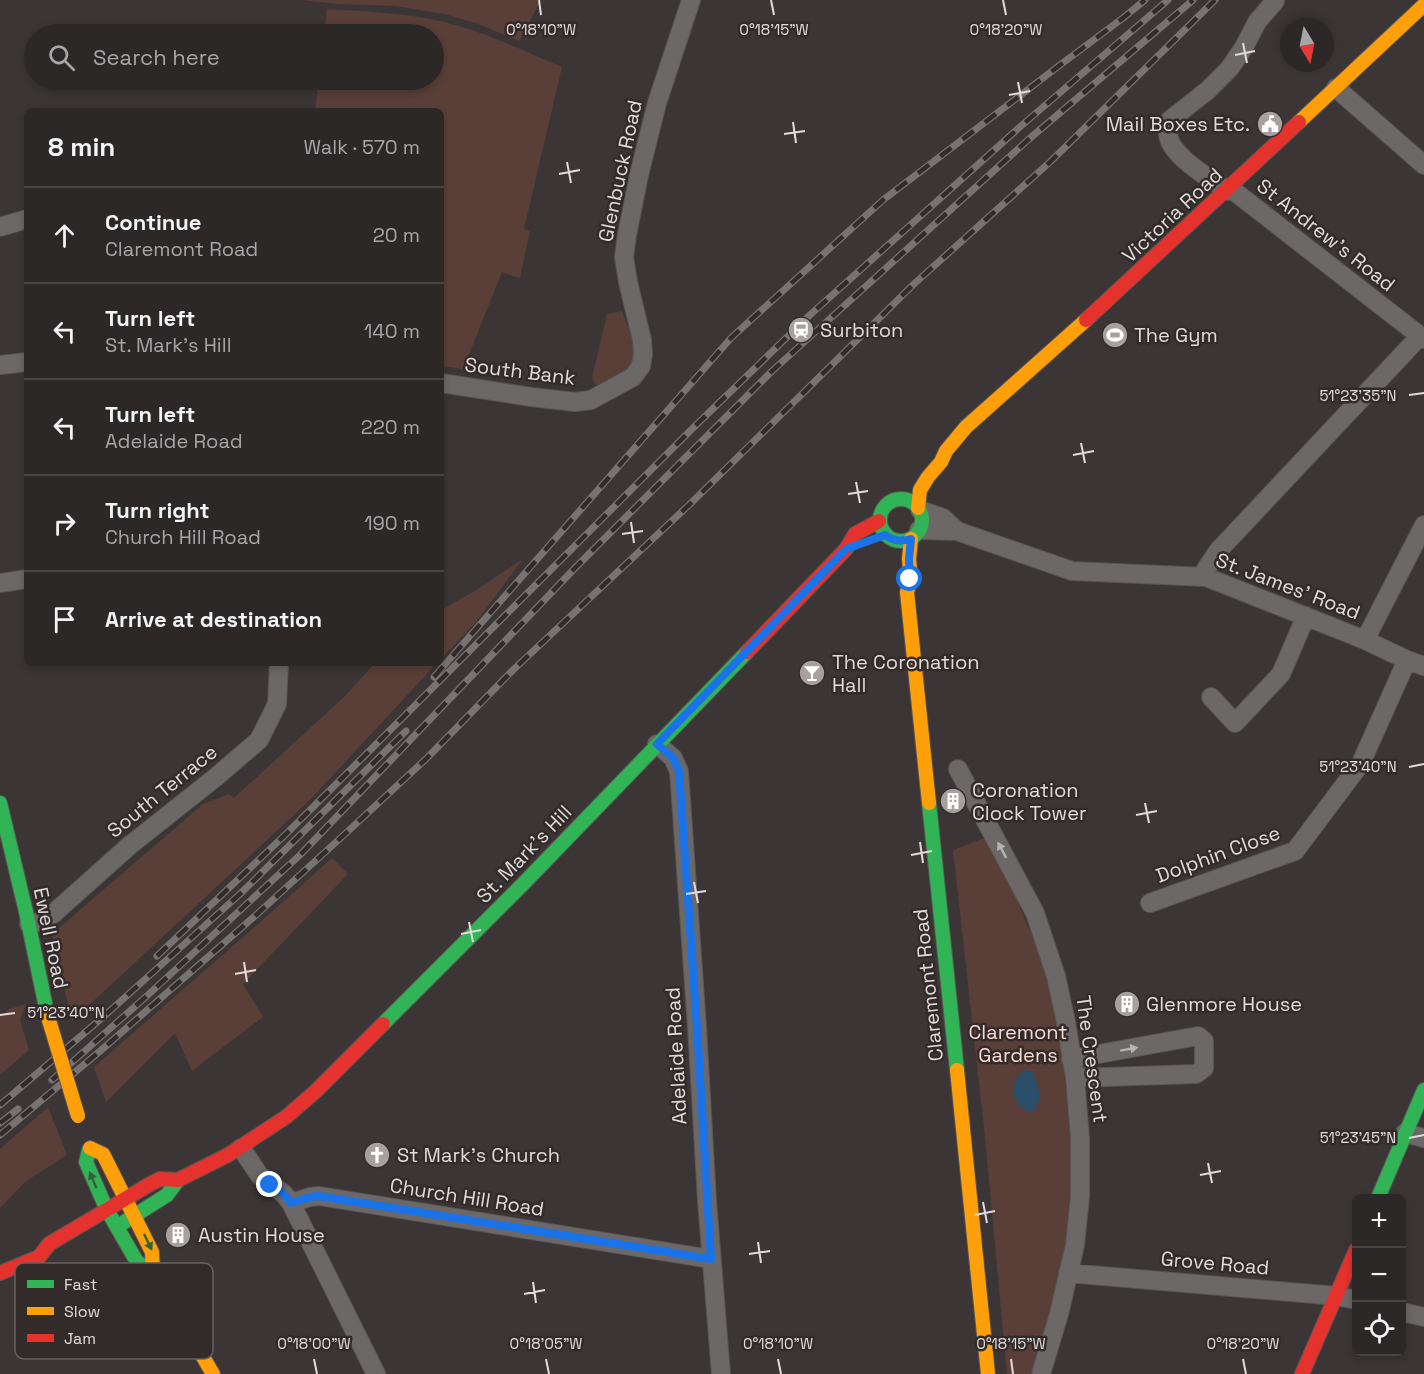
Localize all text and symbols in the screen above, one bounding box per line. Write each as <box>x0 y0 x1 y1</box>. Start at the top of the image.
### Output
north arrow <box>1280 18 1334 72</box>
text: 0°18'10"W <box>506 20 576 39</box>
text: 0°18'15"W <box>739 20 809 39</box>
text: 0°18'20"W <box>970 20 1042 39</box>
search box <box>24 24 444 90</box>
icon: search <box>45 41 78 74</box>
text: Search here <box>93 43 220 71</box>
street label: Glenbuck Road <box>592 98 648 244</box>
public building icon: Mail Boxes Etc. <box>1255 109 1285 139</box>
place label: Mail Boxes Etc. <box>1106 111 1250 137</box>
text: 8 min <box>48 130 115 164</box>
text: Walk · 570 m <box>303 134 420 160</box>
street label: Victoria Road <box>1116 162 1228 268</box>
street label: St Andrew's Road <box>1252 173 1400 297</box>
text: Continue <box>105 208 201 236</box>
icon: ahead <box>48 219 81 252</box>
text: 20 m <box>373 222 420 248</box>
text: Claremont Road <box>105 236 258 262</box>
text: Turn left <box>105 304 195 332</box>
icon: left <box>48 315 81 348</box>
station icon: Surbiton <box>786 315 816 345</box>
place label: Surbiton <box>820 317 903 343</box>
text: 140 m <box>364 318 420 344</box>
sports icon: The Gym <box>1100 320 1130 350</box>
place label: The Gym <box>1134 322 1218 348</box>
text: St. Mark's Hill <box>105 332 232 358</box>
street label: South Bank <box>463 351 577 391</box>
text: 51°23'35"N <box>1320 386 1396 405</box>
text: Turn left <box>105 400 195 428</box>
icon: left <box>48 411 81 444</box>
text: 220 m <box>361 414 420 440</box>
text: Adelaide Road <box>105 428 243 454</box>
text: Turn right <box>105 496 210 524</box>
icon: right <box>48 507 81 540</box>
text: 190 m <box>364 510 420 536</box>
text: Church Hill Road <box>105 524 261 550</box>
street label: St. James' Road <box>1212 547 1364 625</box>
route start <box>896 565 922 591</box>
icon: arrive <box>48 603 81 636</box>
text: Arrive at destination <box>105 605 322 633</box>
place label: The Coronation Hall <box>832 649 980 698</box>
bar icon: The Coronation Hall <box>797 658 827 688</box>
street label: South Terrace <box>102 739 222 843</box>
text: 51°23'40"N <box>1319 757 1397 776</box>
place label: Coronation Clock Tower <box>972 777 1087 826</box>
building icon: Coronation Clock Tower <box>938 786 968 816</box>
street label: St. Mark's Hill <box>471 799 577 909</box>
street label: Dolphin Close <box>1152 819 1284 889</box>
one-way arrow <box>997 842 1007 859</box>
street label: Ewell Road <box>28 885 74 991</box>
street label: Claremont Road <box>907 907 949 1063</box>
street label: Adelaide Road <box>659 987 693 1125</box>
building icon: Glenmore House <box>1112 989 1142 1019</box>
place label: Glenmore House <box>1146 991 1302 1017</box>
street label: The Crescent <box>1070 994 1114 1124</box>
text: 51°23'40"N <box>27 1003 105 1022</box>
park label: Claremont Gardens <box>969 1019 1068 1068</box>
one-way arrow <box>1119 1044 1138 1053</box>
text: 51°23'45"N <box>1320 1128 1396 1147</box>
church icon: St Mark's Church <box>362 1140 392 1170</box>
place label: St Mark's Church <box>397 1142 560 1168</box>
one-way arrow <box>89 1171 98 1188</box>
route end <box>256 1171 282 1197</box>
street label: Church Hill Road <box>388 1172 546 1222</box>
map controls <box>1352 1194 1406 1356</box>
button: + <box>1352 1194 1406 1248</box>
building icon: Austin House <box>163 1220 193 1250</box>
place label: Austin House <box>198 1222 325 1248</box>
one-way arrow <box>143 1234 152 1251</box>
street label: Grove Road <box>1160 1245 1270 1281</box>
button: − <box>1352 1248 1406 1302</box>
legend <box>15 1263 213 1359</box>
text: Fast <box>64 1274 97 1295</box>
text: Slow <box>64 1301 100 1322</box>
button: locate <box>1352 1302 1406 1356</box>
text: Jam <box>64 1328 96 1349</box>
text: 0°18'00"W <box>277 1334 351 1353</box>
text: 0°18'05"W <box>510 1334 582 1353</box>
text: 0°18'10"W <box>743 1334 813 1353</box>
text: 0°18'15"W <box>976 1334 1046 1353</box>
text: 0°18'20"W <box>1207 1334 1279 1353</box>

